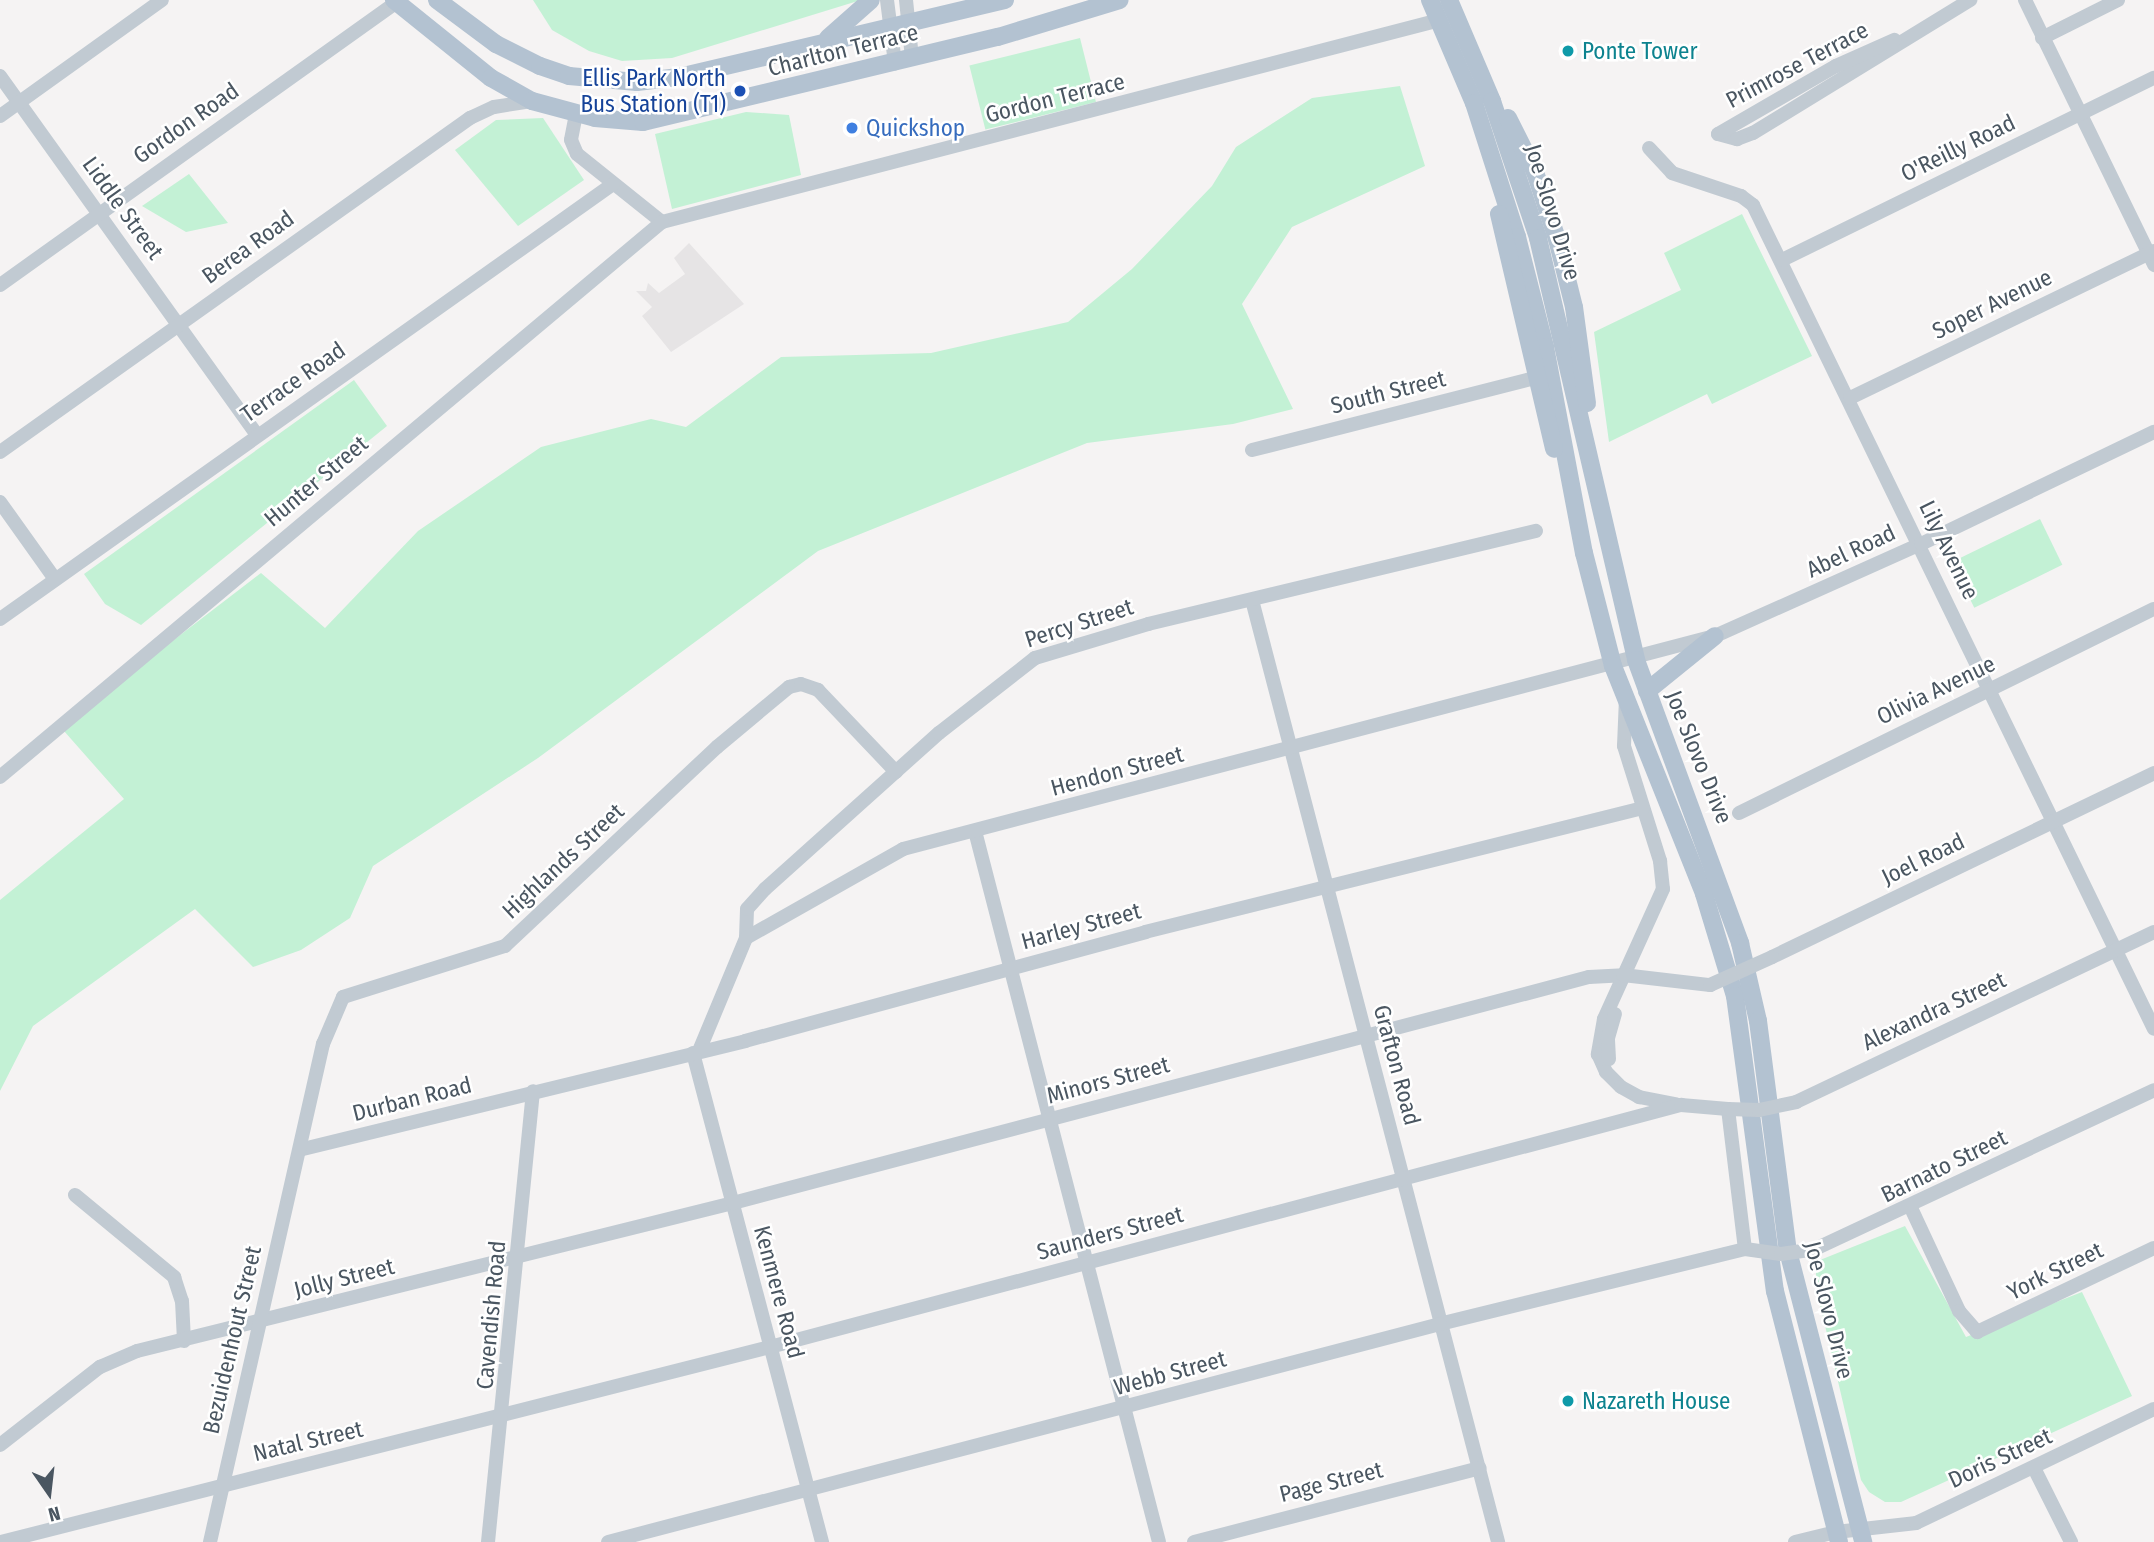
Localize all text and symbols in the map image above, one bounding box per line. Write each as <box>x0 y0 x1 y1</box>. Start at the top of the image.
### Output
street label: Primrose Terrace <box>1721 16 1873 114</box>
street label: Charlton Terrace <box>765 18 921 82</box>
place label: Ponte Tower <box>1582 37 1697 65</box>
marker: Ponte Tower <box>1560 43 1576 59</box>
place label: Ellis Park North Bus Station (T1) <box>580 64 726 118</box>
street label: Gordon Terrace <box>982 67 1128 129</box>
street label: Gordon Road <box>128 77 244 169</box>
marker: Ellis Park North Bus Station (T1) <box>732 83 748 99</box>
street label: O'Reilly Road <box>1896 108 2020 188</box>
place label: Quickshop <box>866 114 965 142</box>
marker: Quickshop <box>844 120 860 136</box>
street label: Joe Slovo Drive <box>1519 141 1587 283</box>
street label: Liddle Street <box>77 151 169 265</box>
street label: Berea Road <box>197 204 299 290</box>
street label: Soper Avenue <box>1928 263 2056 345</box>
street label: Terrace Road <box>235 336 351 428</box>
street label: South Street <box>1328 364 1448 420</box>
street label: Hunter Street <box>259 430 373 532</box>
street label: Lily Avenue <box>1913 496 1985 604</box>
street label: Abel Road <box>1802 518 1900 584</box>
street label: Percy Street <box>1021 593 1137 653</box>
street label: Olivia Avenue <box>1872 650 2000 730</box>
street label: Joe Slovo Drive <box>1660 687 1738 827</box>
street label: Hendon Street <box>1048 740 1186 802</box>
street label: Highlands Street <box>496 798 630 924</box>
street label: Joel Road <box>1877 827 1969 891</box>
street label: Harley Street <box>1018 897 1144 955</box>
street label: Alexandra Street <box>1858 966 2010 1056</box>
street label: Grafton Road <box>1368 1002 1426 1128</box>
street label: Minors Street <box>1044 1050 1172 1110</box>
street label: Durban Road <box>350 1071 474 1127</box>
street label: Barnato Street <box>1877 1124 2011 1208</box>
street label: Saunders Street <box>1034 1200 1186 1266</box>
street label: Kenmere Road <box>748 1223 810 1361</box>
street label: York Street <box>2003 1236 2107 1306</box>
street label: Joe Slovo Drive <box>1799 1238 1859 1382</box>
street label: Cavendish Road <box>471 1240 511 1390</box>
street label: Bezuidenhout Street <box>197 1243 267 1437</box>
street label: Jolly Street <box>291 1252 397 1304</box>
street label: Webb Street <box>1111 1345 1229 1401</box>
place label: Nazareth House <box>1582 1387 1730 1415</box>
marker: Nazareth House <box>1560 1393 1576 1409</box>
street label: Natal Street <box>250 1415 366 1467</box>
street label: Doris Street <box>1944 1422 2056 1494</box>
street label: Page Street <box>1276 1456 1386 1508</box>
north arrow <box>14 1458 84 1528</box>
text: N <box>46 1501 63 1526</box>

